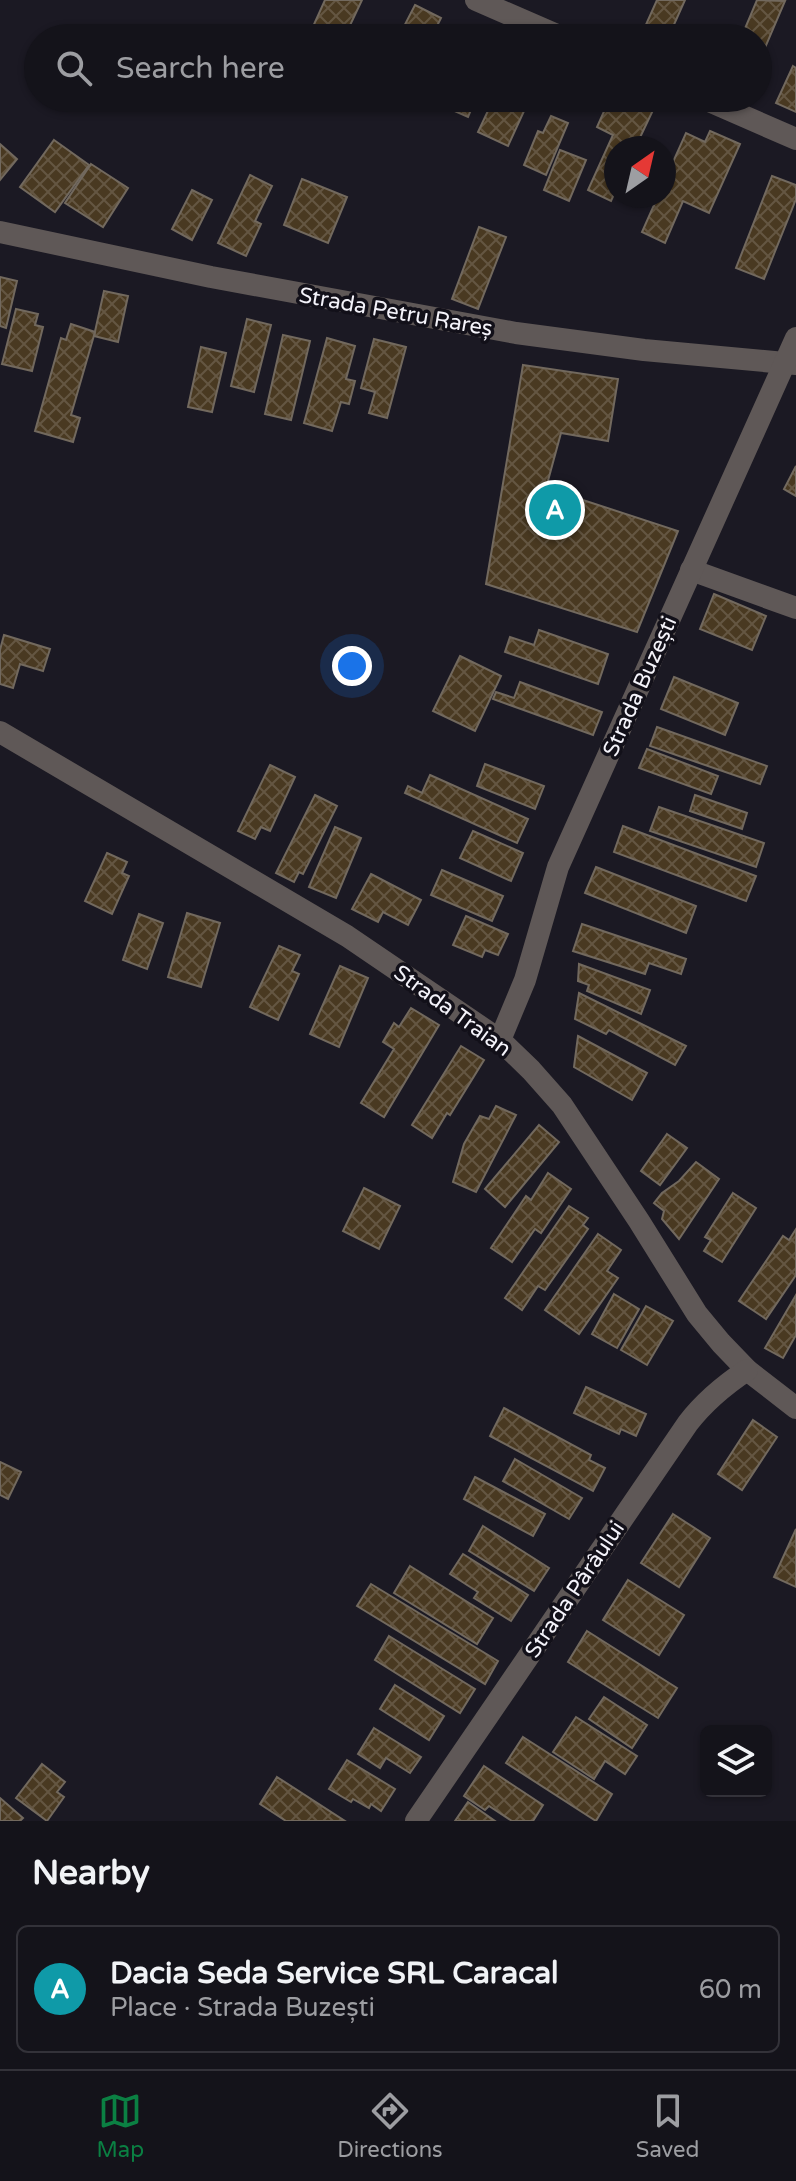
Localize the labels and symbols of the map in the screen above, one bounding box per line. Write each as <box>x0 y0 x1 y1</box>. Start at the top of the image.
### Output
north arrow <box>604 136 676 208</box>
street label: Strada Petru Rareș <box>297 282 495 342</box>
pin: A <box>529 480 581 540</box>
street label: Strada Buzești <box>597 612 682 760</box>
your location <box>332 646 372 686</box>
street label: Strada Traian <box>389 960 516 1062</box>
street label: Strada Pârâului <box>520 1516 630 1663</box>

